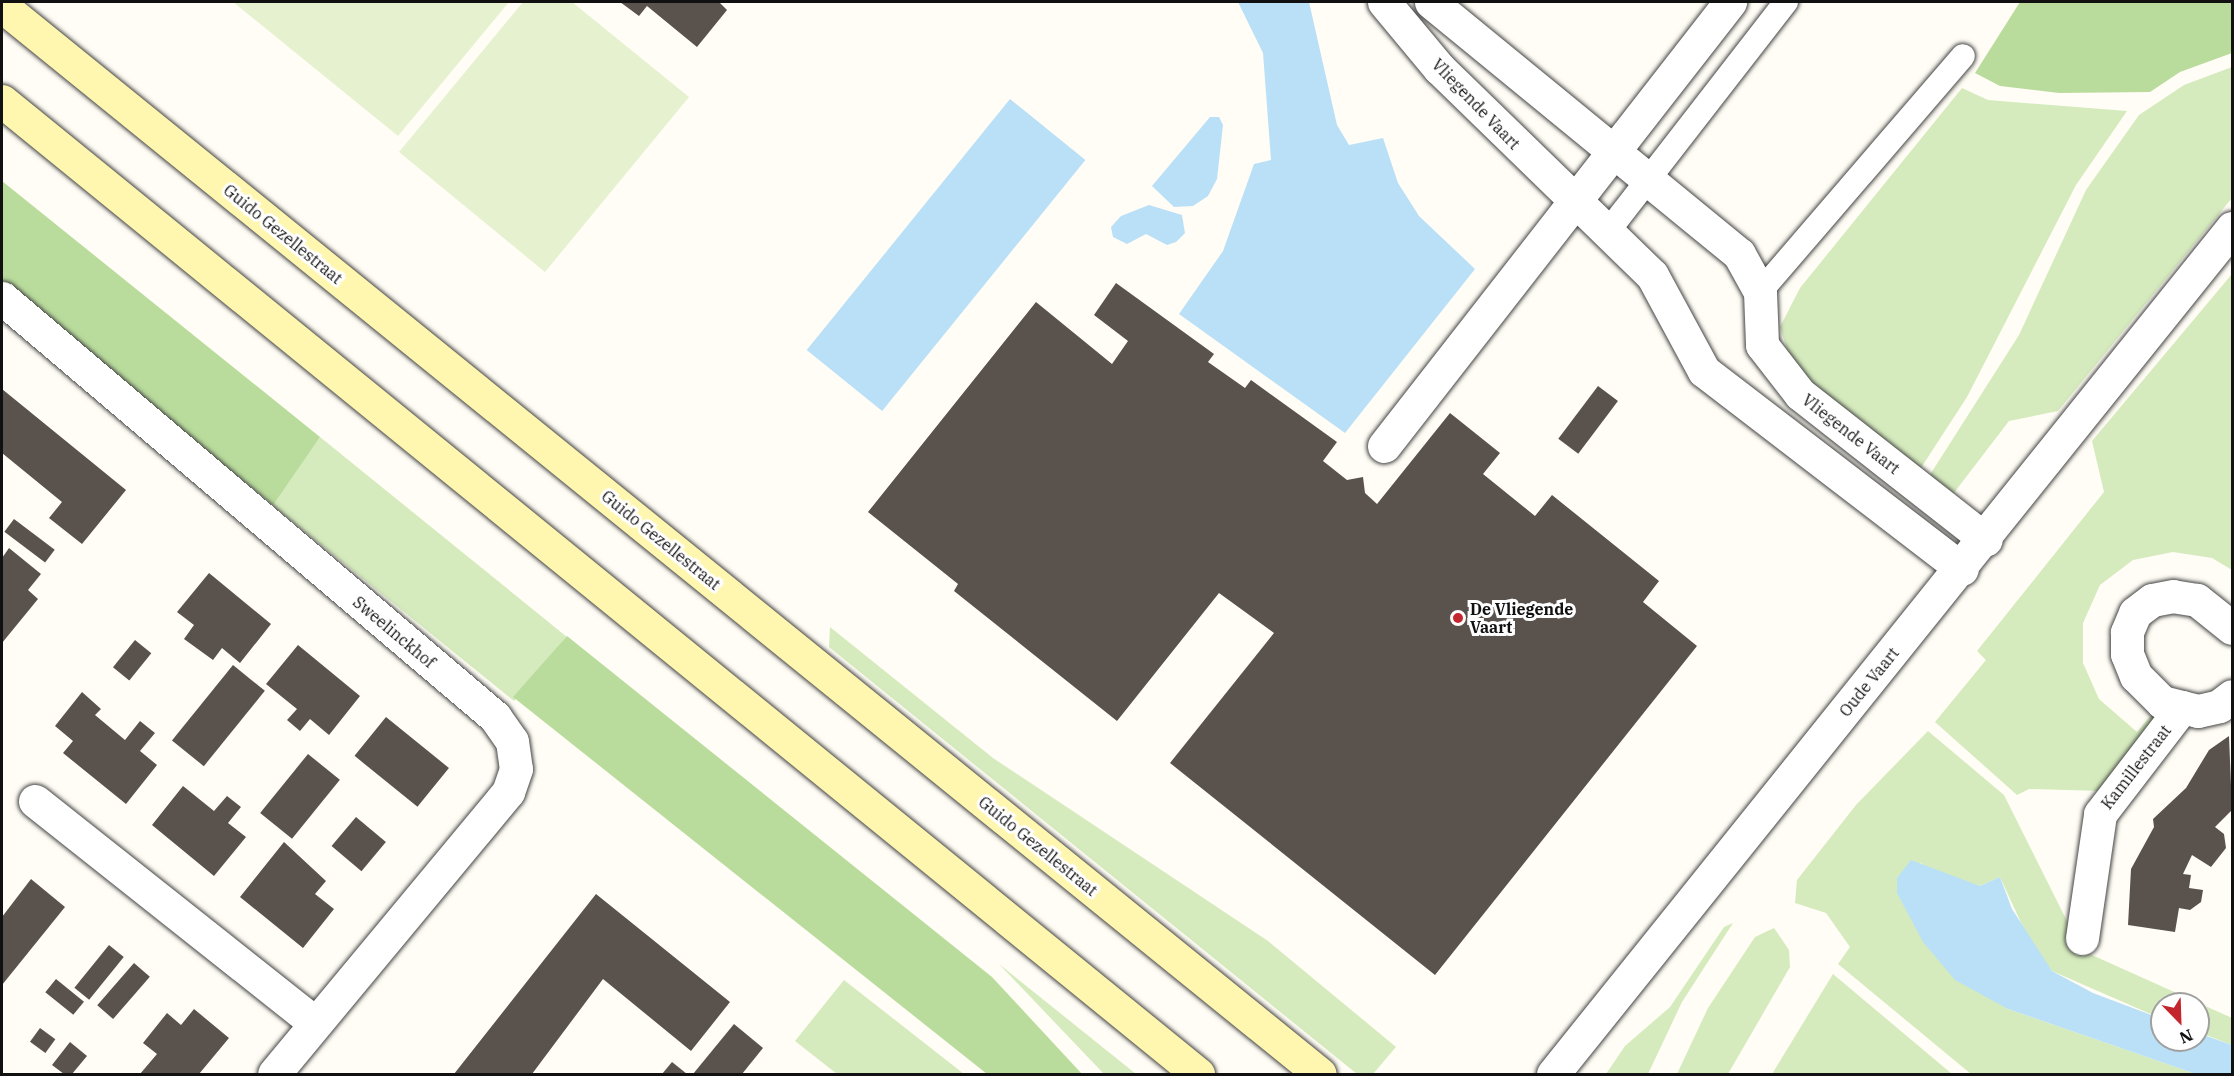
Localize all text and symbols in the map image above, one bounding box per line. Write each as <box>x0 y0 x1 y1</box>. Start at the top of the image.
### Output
street label: Vliegende Vaart <box>1428 55 1524 153</box>
street label: Guido Gezellestraat <box>220 180 346 288</box>
street label: Vliegende Vaart <box>1798 390 1904 478</box>
street label: Guido Gezellestraat <box>598 486 724 594</box>
street label: Sweelinckhof <box>349 592 439 672</box>
place label: De Vliegende Vaart <box>1470 599 1573 637</box>
marker: De Vliegende Vaart <box>1451 611 1465 625</box>
street label: Oude Vaart <box>1835 644 1903 720</box>
street label: Kamillestraat <box>2097 721 2175 813</box>
street label: Guido Gezellestraat <box>975 792 1101 900</box>
north arrow <box>2150 992 2210 1052</box>
text: N <box>2177 1025 2196 1048</box>

